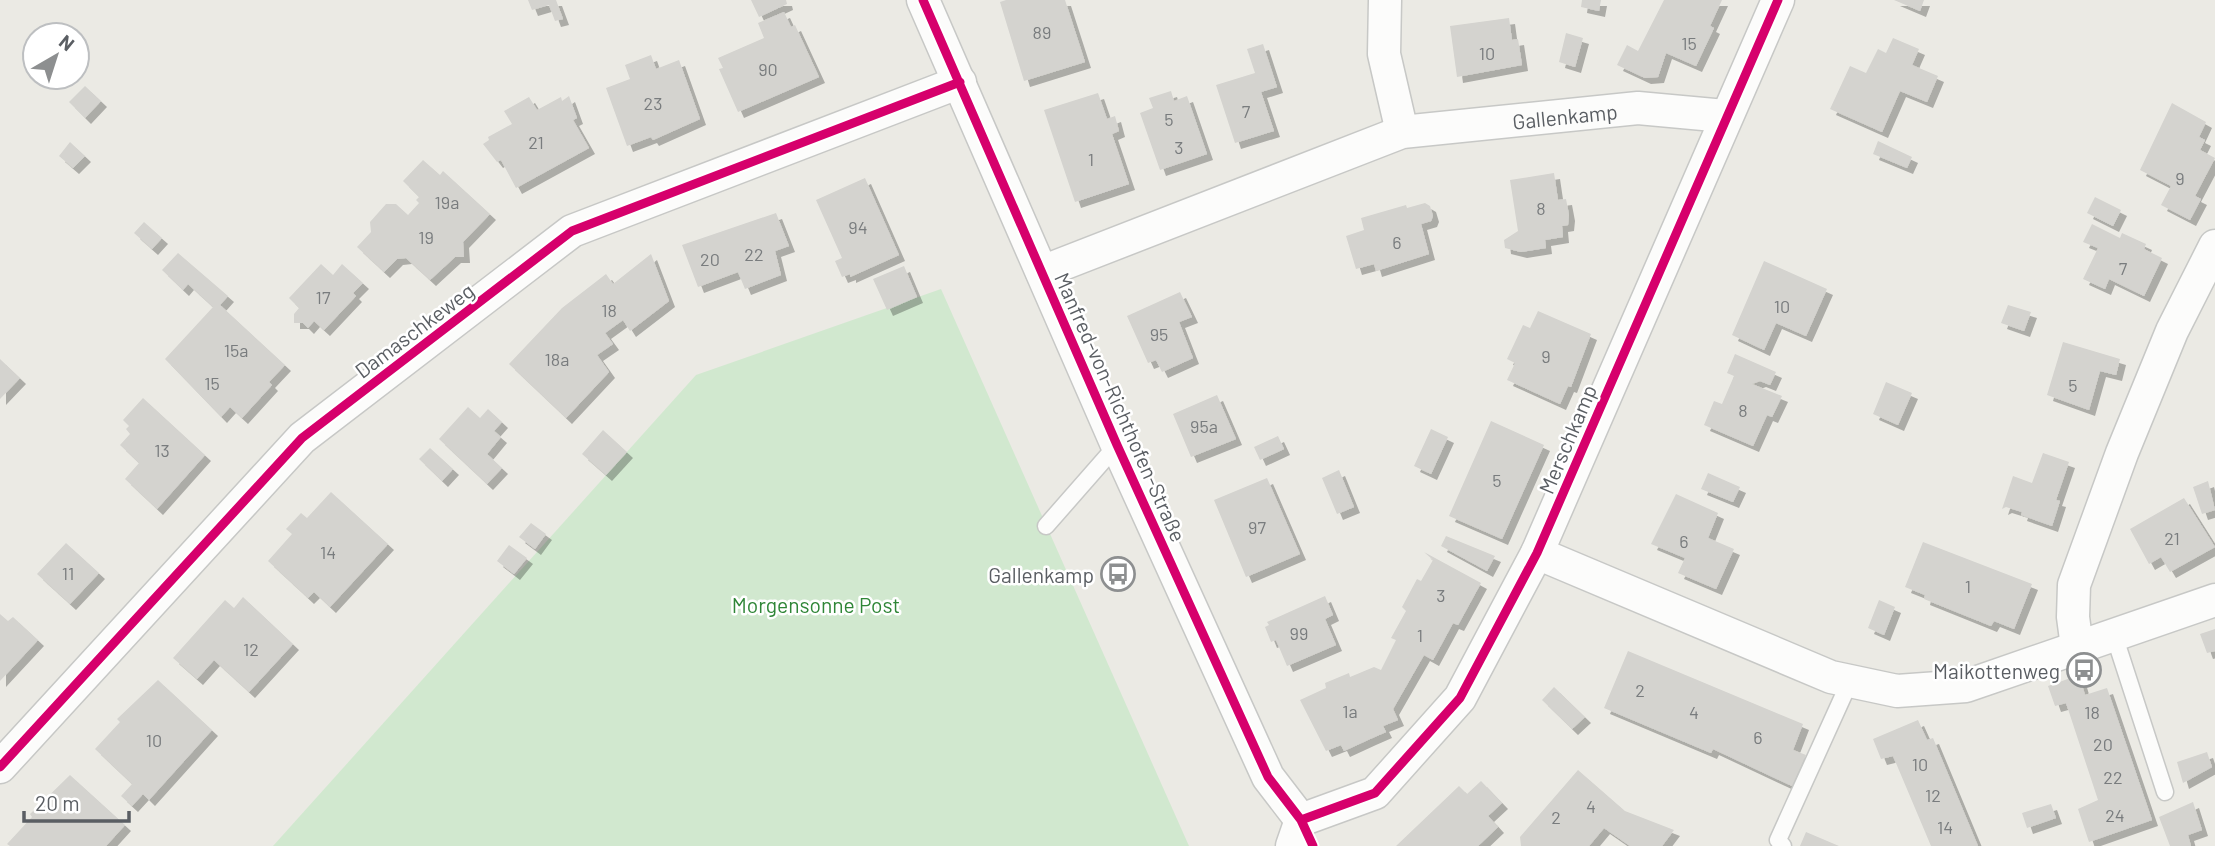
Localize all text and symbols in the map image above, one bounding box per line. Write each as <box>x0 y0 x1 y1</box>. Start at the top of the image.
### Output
north arrow <box>21 21 91 91</box>
house number: 89 <box>1033 21 1051 43</box>
text: N <box>55 29 79 55</box>
house number: 15 <box>1681 32 1697 54</box>
house number: 10 <box>1479 42 1495 64</box>
house number: 90 <box>758 58 778 80</box>
house number: 23 <box>644 92 662 114</box>
street label: Gallenkamp <box>1511 98 1619 133</box>
house number: 7 <box>1242 100 1251 122</box>
house number: 5 <box>1164 108 1174 130</box>
house number: 21 <box>528 131 544 153</box>
house number: 3 <box>1174 136 1184 158</box>
house number: 1 <box>1088 148 1094 170</box>
house number: 9 <box>2175 167 2185 189</box>
house number: 19a <box>435 191 459 213</box>
house number: 8 <box>1536 197 1546 219</box>
house number: 94 <box>848 216 868 238</box>
house number: 19 <box>418 226 434 248</box>
house number: 6 <box>1392 231 1402 253</box>
house number: 22 <box>744 243 764 265</box>
house number: 20 <box>700 248 720 270</box>
house number: 7 <box>2119 257 2128 279</box>
street label: Manfred-von-Richthofen-Straße <box>1050 269 1192 545</box>
street label: Damaschkeweg <box>350 277 478 383</box>
house number: 17 <box>316 286 331 308</box>
house number: 10 <box>1774 295 1790 317</box>
house number: 18 <box>601 299 617 321</box>
house number: 95 <box>1150 323 1168 345</box>
house number: 15a <box>224 339 248 361</box>
house number: 9 <box>1541 345 1551 367</box>
house number: 18a <box>545 348 569 370</box>
house number: 15 <box>204 372 220 394</box>
house number: 5 <box>2068 374 2078 396</box>
street label: Merschkamp <box>1533 381 1601 497</box>
house number: 8 <box>1738 399 1748 421</box>
house number: 95a <box>1190 415 1218 437</box>
house number: 13 <box>154 439 170 461</box>
house number: 5 <box>1492 469 1502 491</box>
house number: 97 <box>1248 516 1266 538</box>
house number: 21 <box>2164 527 2180 549</box>
house number: 6 <box>1679 530 1689 552</box>
house number: 14 <box>320 541 336 563</box>
bus stop icon: Gallenkamp <box>1099 555 1137 593</box>
house number: 11 <box>62 562 74 584</box>
place label: Gallenkamp <box>988 562 1094 587</box>
house number: 1 <box>1965 575 1971 597</box>
house number: 3 <box>1436 584 1446 606</box>
park label: Morgensonne Post <box>732 592 900 617</box>
house number: 99 <box>1290 622 1308 644</box>
house number: 1 <box>1417 624 1423 646</box>
house number: 12 <box>243 638 259 660</box>
bus stop icon: Maikottenweg <box>2065 651 2103 689</box>
place label: Maikottenweg <box>1933 658 2060 683</box>
house number: 2 <box>1635 679 1645 701</box>
house number: 1a <box>1342 700 1358 722</box>
house number: 4 <box>1689 701 1699 723</box>
house number: 18 <box>2084 701 2100 723</box>
house number: 6 <box>1753 726 1763 748</box>
house number: 10 <box>146 729 162 751</box>
house number: 20 <box>2093 733 2113 755</box>
house number: 10 <box>1912 753 1928 775</box>
house number: 22 <box>2103 766 2123 788</box>
scale bar <box>24 780 130 824</box>
house number: 12 <box>1925 784 1941 806</box>
text: 20 m <box>35 790 80 815</box>
house number: 4 <box>1586 795 1596 817</box>
house number: 24 <box>2105 804 2125 826</box>
house number: 2 <box>1551 806 1561 828</box>
house number: 14 <box>1937 816 1953 838</box>

